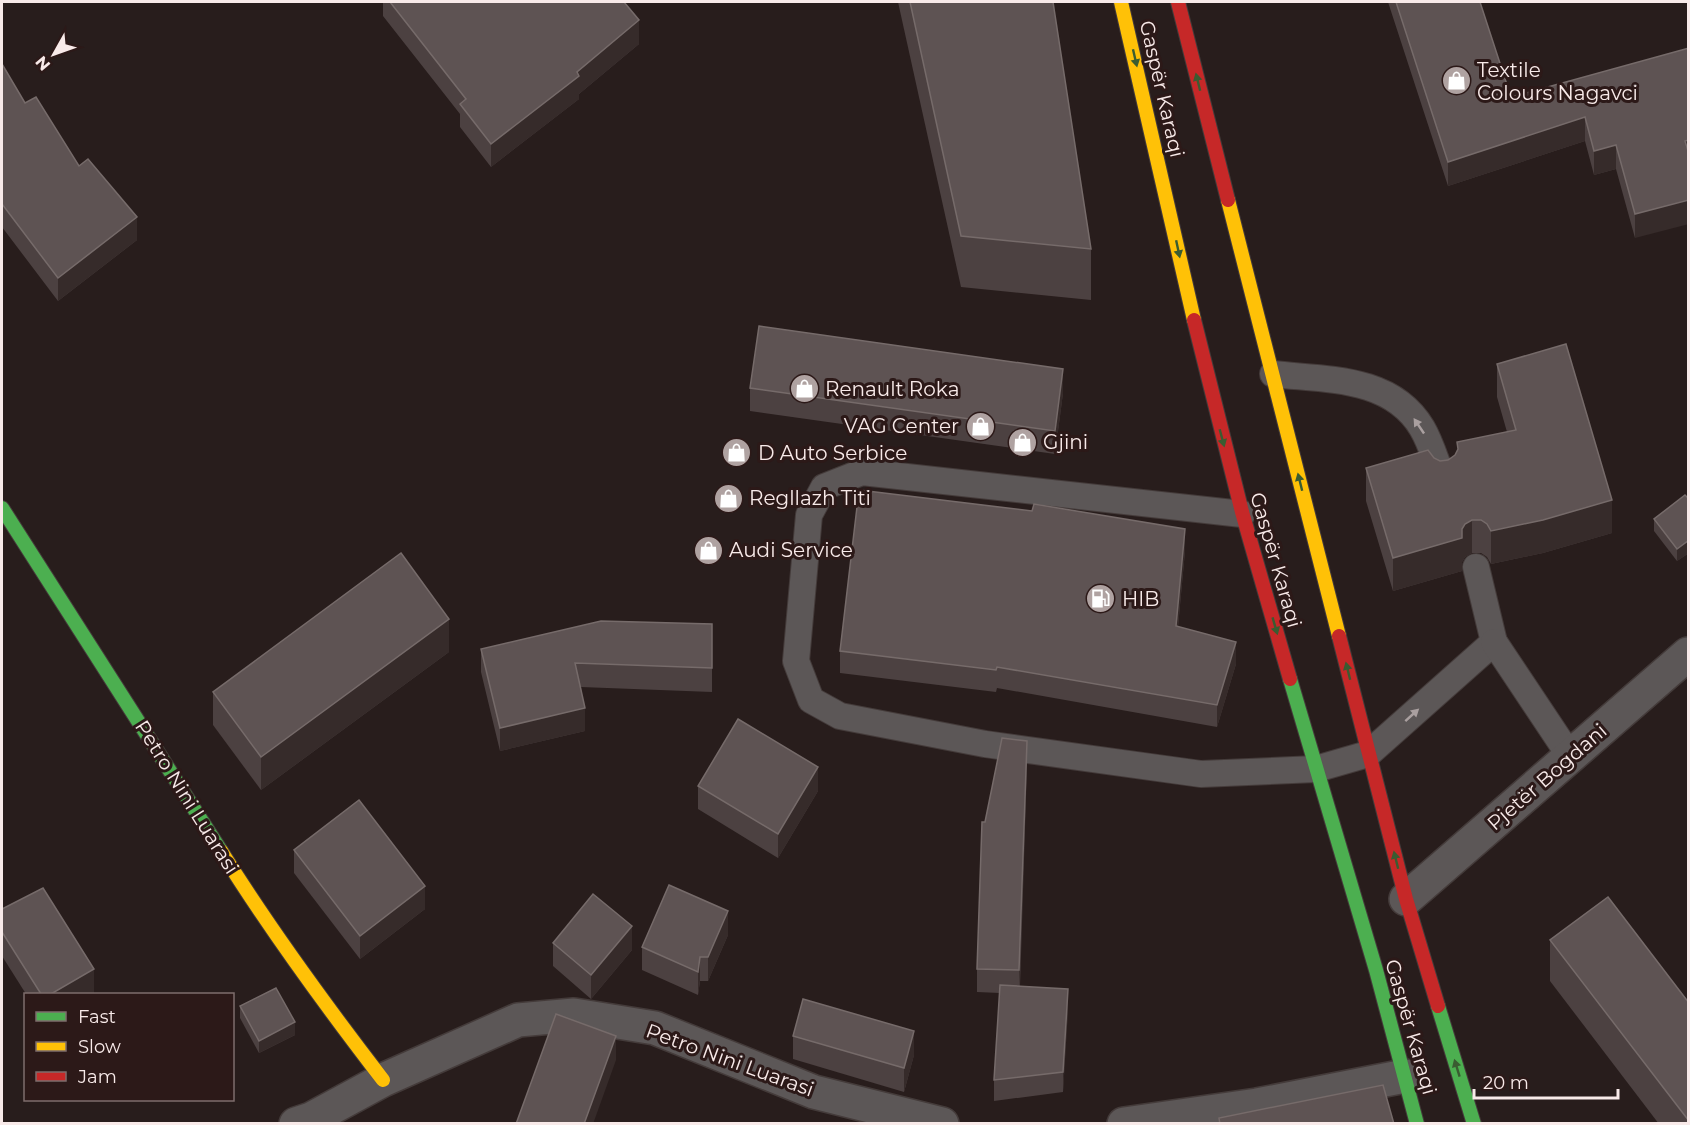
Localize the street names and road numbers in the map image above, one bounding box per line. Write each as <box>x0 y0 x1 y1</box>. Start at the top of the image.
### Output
street label: Gaspër Karaqi <box>1135 18 1189 160</box>
street label: Gaspër Karaqi <box>1245 490 1307 630</box>
street label: Petro Nini Luarasi <box>130 716 244 878</box>
street label: Pjetër Bogdani <box>1482 719 1612 835</box>
street label: Gaspër Karaqi <box>1380 957 1442 1097</box>
street label: Petro Nini Luarasi <box>643 1019 817 1101</box>

